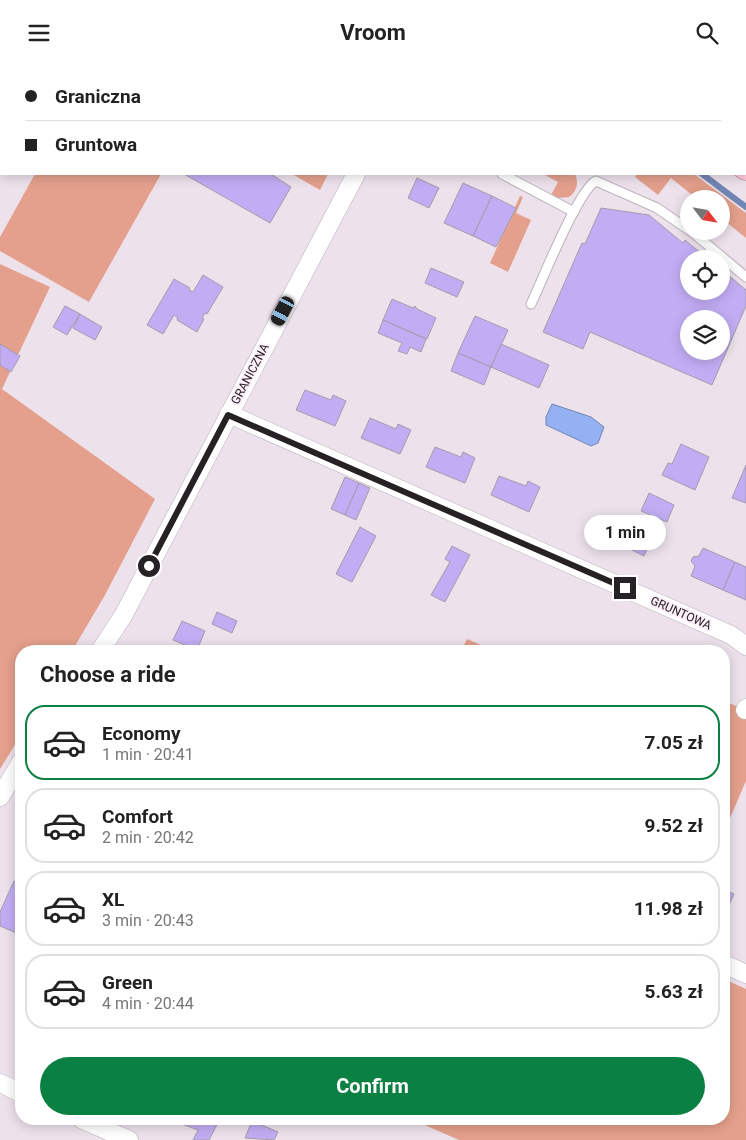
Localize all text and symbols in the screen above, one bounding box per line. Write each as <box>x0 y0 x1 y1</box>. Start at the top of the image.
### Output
icon: menu <box>25 19 53 47</box>
icon: search <box>693 19 721 47</box>
text: Vroom <box>340 20 406 45</box>
text: Graniczna <box>55 85 141 108</box>
text: Gruntowa <box>55 133 137 156</box>
north arrow <box>680 190 730 240</box>
map controls <box>680 190 730 360</box>
button: locate <box>680 250 730 300</box>
car <box>269 294 296 328</box>
button: layers <box>680 310 730 360</box>
street label: GRANICZNA <box>228 341 272 407</box>
callout: 1 min <box>584 515 666 551</box>
text: 1 min <box>605 523 645 542</box>
route start <box>138 555 160 577</box>
route end <box>614 577 636 599</box>
street label: GRUNTOWA <box>648 593 714 633</box>
text: Choose a ride <box>40 662 176 687</box>
icon: car <box>42 720 87 765</box>
text: Economy <box>102 722 181 745</box>
text: 7.05 zł <box>645 731 703 754</box>
text: 1 min · 20:41 <box>102 745 194 764</box>
icon: car <box>42 803 87 848</box>
text: Comfort <box>102 805 173 828</box>
text: 9.52 zł <box>645 814 703 837</box>
text: 2 min · 20:42 <box>102 828 194 847</box>
icon: car <box>42 886 87 931</box>
text: XL <box>102 888 124 911</box>
text: 11.98 zł <box>634 897 703 920</box>
text: 3 min · 20:43 <box>102 911 194 930</box>
icon: car <box>42 969 87 1014</box>
text: Green <box>102 971 153 994</box>
text: 5.63 zł <box>645 980 703 1003</box>
text: 4 min · 20:44 <box>102 994 194 1013</box>
button: Confirm <box>40 1057 705 1115</box>

